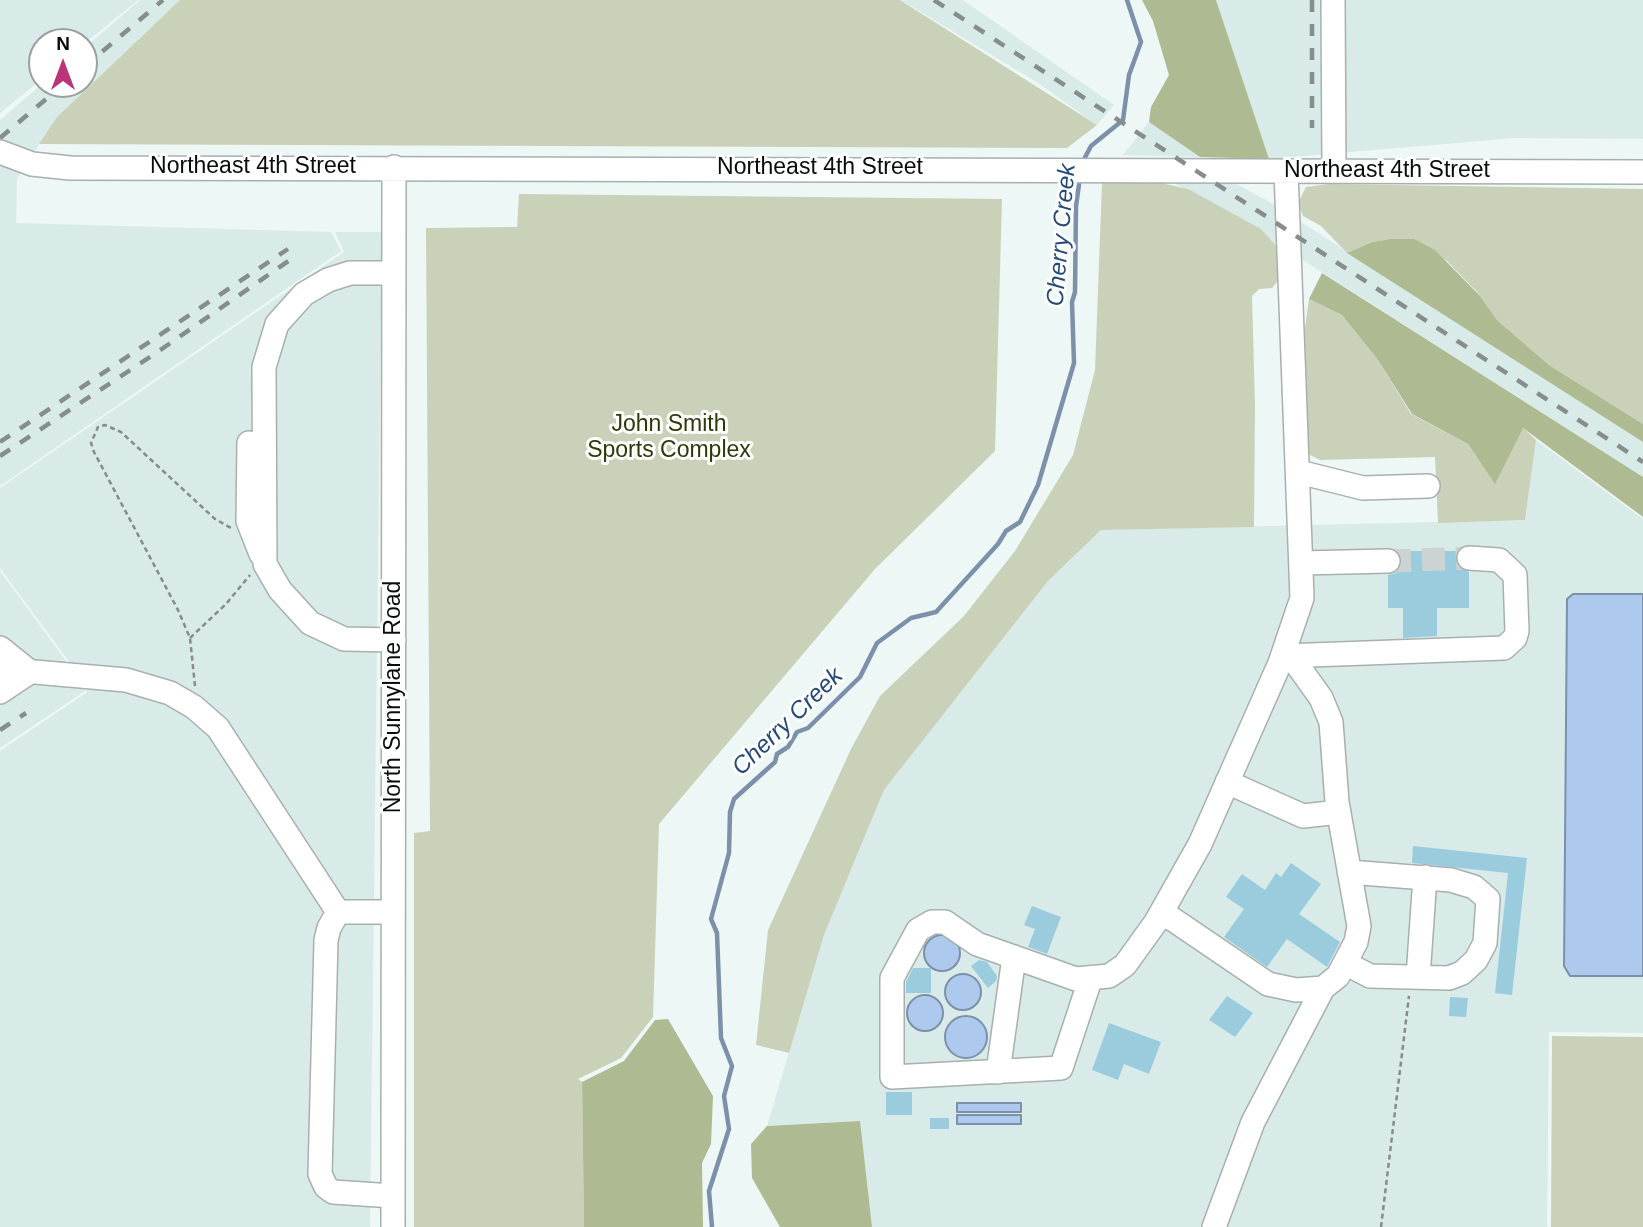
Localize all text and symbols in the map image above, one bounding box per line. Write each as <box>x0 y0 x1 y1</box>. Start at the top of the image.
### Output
north arrow <box>28 28 98 98</box>
text: N <box>56 33 70 54</box>
street label: Northeast 4th Street <box>150 153 356 181</box>
street label: Northeast 4th Street <box>717 154 923 182</box>
street label: Northeast 4th Street <box>1284 157 1490 185</box>
water label: Cherry Creek <box>1041 163 1083 307</box>
park label: John Smith Sports Complex <box>587 411 751 465</box>
street label: North Sunnylane Road <box>380 581 408 813</box>
water label: Cherry Creek <box>727 662 849 782</box>

